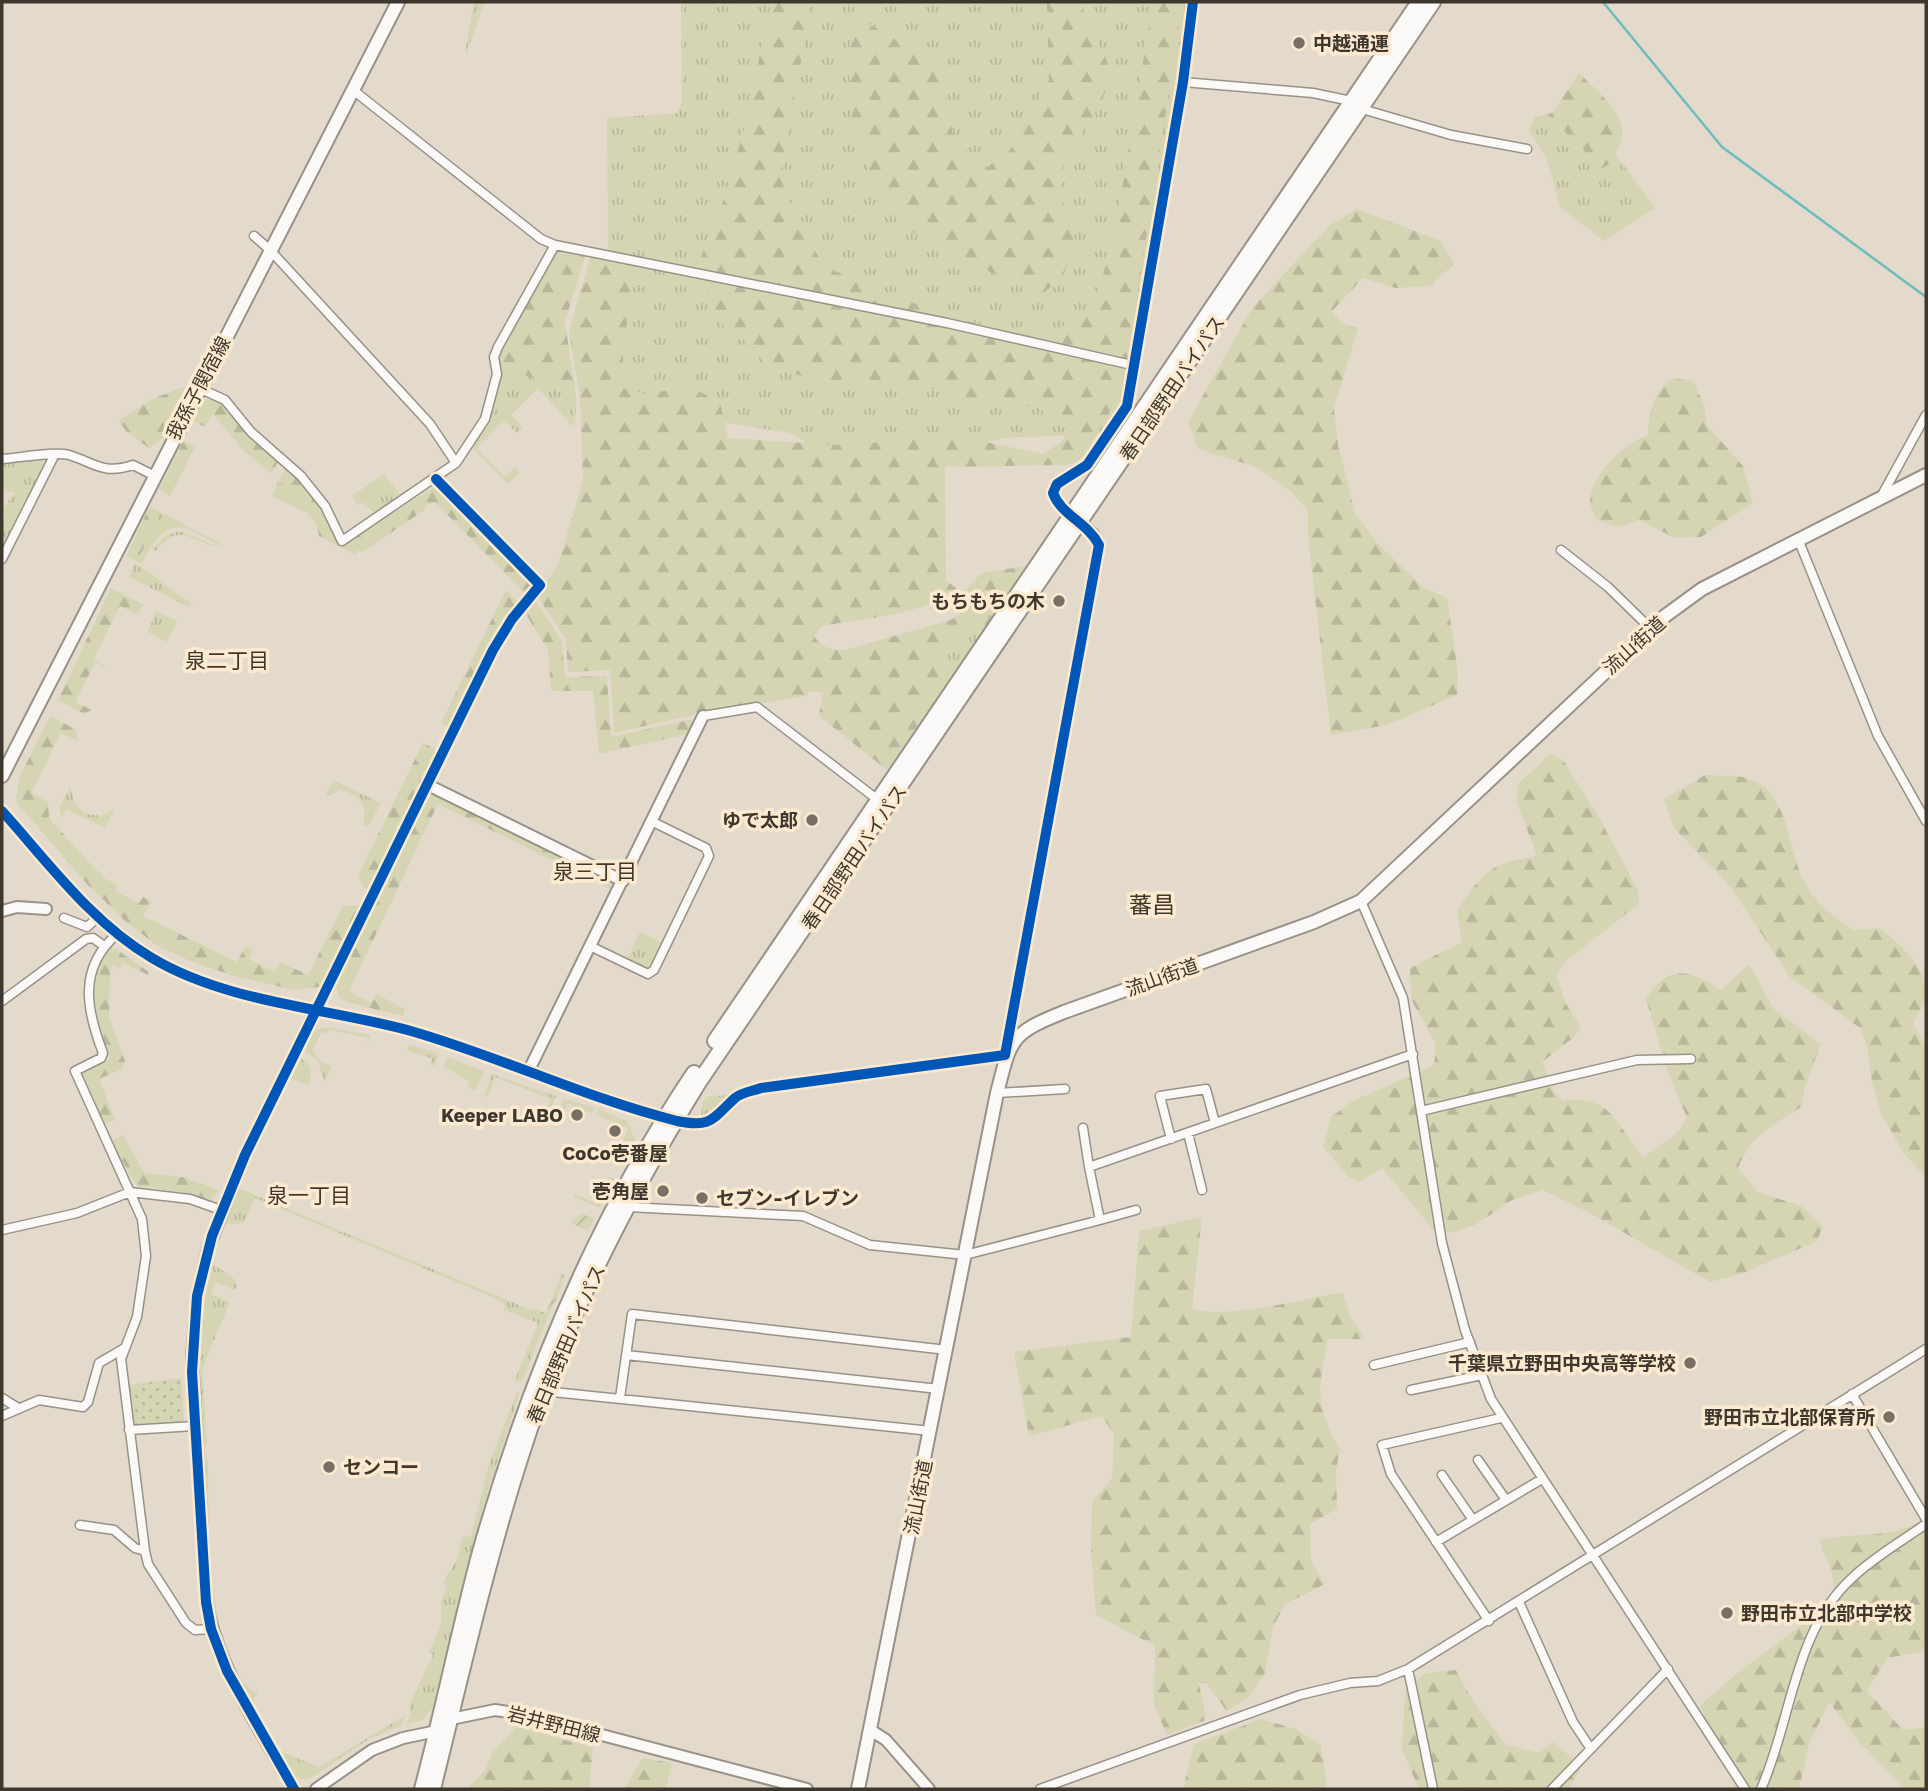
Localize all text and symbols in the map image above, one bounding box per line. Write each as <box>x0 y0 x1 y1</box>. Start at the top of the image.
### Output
place label: 中越通運 <box>1313 32 1389 55</box>
marker: 中越通運 <box>1291 35 1307 51</box>
street label: 春日部野田バイパス <box>1115 311 1230 465</box>
street label: 我孫子関宿線 <box>162 333 235 444</box>
place label: もちもちの木 <box>931 590 1045 613</box>
marker: もちもちの木 <box>1051 593 1067 609</box>
street label: 流山街道 <box>1598 611 1670 679</box>
district label: 泉二丁目 <box>185 648 269 673</box>
street label: 春日部野田バイパス <box>797 780 912 934</box>
place label: ゆで太郎 <box>722 809 798 832</box>
marker: ゆで太郎 <box>804 812 820 828</box>
district label: 泉三丁目 <box>553 859 637 884</box>
district label: 蕃昌 <box>1129 892 1175 919</box>
street label: 流山街道 <box>1123 954 1202 1001</box>
place label: Keeper LABO <box>441 1104 563 1127</box>
marker: Keeper LABO <box>569 1107 585 1123</box>
marker: CoCo壱番屋 <box>607 1123 623 1139</box>
place label: CoCo壱番屋 <box>562 1142 668 1165</box>
place label: 壱角屋 <box>592 1180 649 1203</box>
district label: 泉一丁目 <box>267 1183 351 1208</box>
marker: 壱角屋 <box>655 1183 671 1199</box>
place label: セブン-イレブン <box>716 1187 859 1210</box>
marker: セブン-イレブン <box>694 1190 710 1206</box>
street label: 春日部野田バイパス <box>523 1261 610 1427</box>
place label: 千葉県立野田中央高等学校 <box>1448 1352 1676 1375</box>
marker: 千葉県立野田中央高等学校 <box>1682 1355 1698 1371</box>
place label: 野田市立北部保育所 <box>1704 1406 1875 1429</box>
marker: 野田市立北部保育所 <box>1881 1409 1897 1425</box>
place label: センコー <box>343 1456 419 1479</box>
street label: 流山街道 <box>900 1458 937 1537</box>
marker: センコー <box>321 1459 337 1475</box>
place label: 野田市立北部中学校 <box>1741 1602 1912 1625</box>
marker: 野田市立北部中学校 <box>1719 1605 1735 1621</box>
street label: 岩井野田線 <box>505 1702 603 1747</box>

